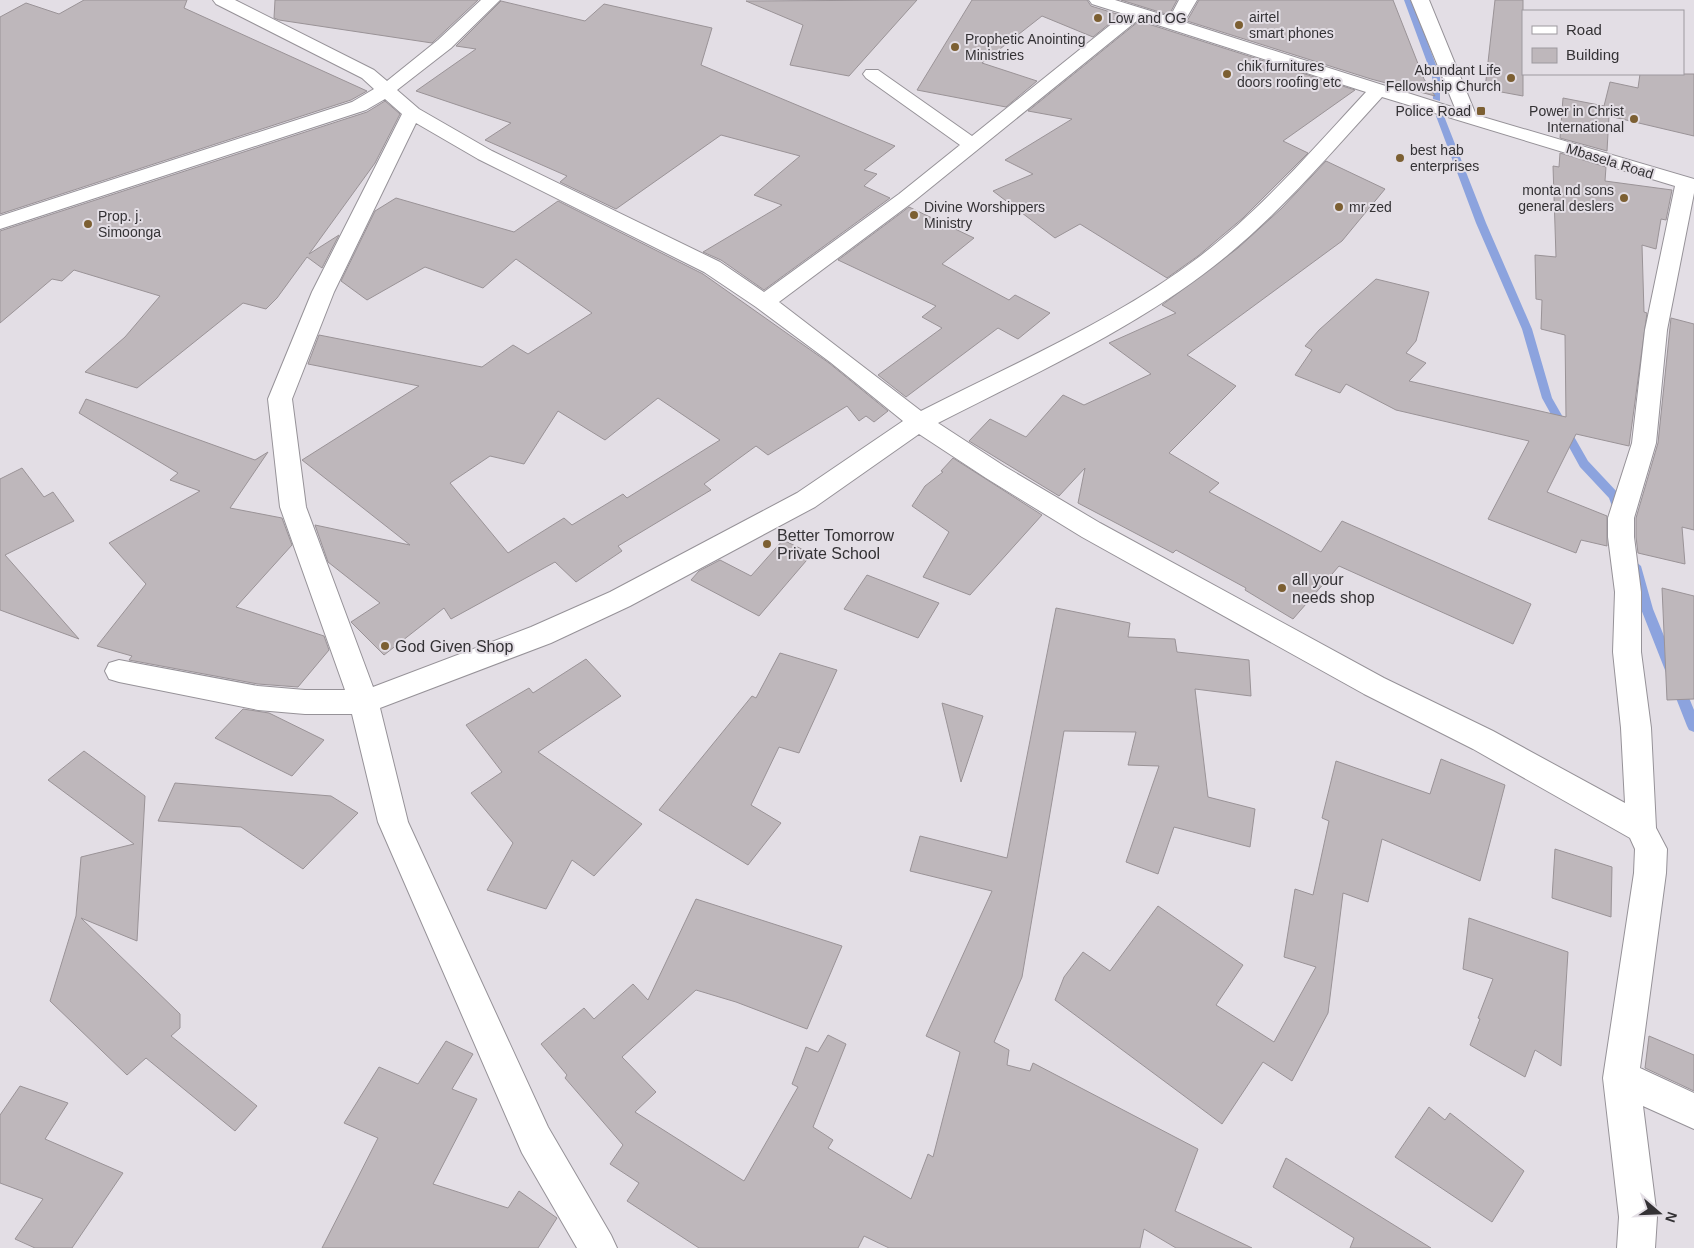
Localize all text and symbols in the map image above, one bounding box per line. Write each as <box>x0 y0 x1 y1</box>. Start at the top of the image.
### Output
place label: airtel smart phones <box>1249 9 1334 41</box>
place label: Low and OG <box>1108 10 1187 26</box>
legend <box>1522 10 1684 75</box>
marker: Low and OG <box>1092 12 1104 24</box>
marker: airtel smart phones <box>1233 19 1245 31</box>
text: Road <box>1566 21 1602 38</box>
place label: Prophetic Anointing Ministries <box>965 31 1086 63</box>
marker: Prophetic Anointing Ministries <box>949 41 961 53</box>
text: Building <box>1566 46 1619 63</box>
place label: chik furnitures doors roofing etc <box>1237 58 1341 90</box>
place label: Abundant Life Fellowship Church <box>1386 62 1501 94</box>
marker: chik furnitures doors roofing etc <box>1221 68 1233 80</box>
marker: Abundant Life Fellowship Church <box>1505 72 1517 84</box>
place label: Police Road <box>1396 103 1471 119</box>
place label: Power in Christ International <box>1529 103 1624 135</box>
marker: Police Road <box>1475 105 1487 117</box>
marker: Power in Christ International <box>1628 113 1640 125</box>
street label: Mbasela Road <box>1564 140 1656 182</box>
place label: best hab enterprises <box>1410 142 1479 174</box>
marker: best hab enterprises <box>1394 152 1406 164</box>
place label: monta nd sons general deslers <box>1518 182 1614 214</box>
marker: monta nd sons general deslers <box>1618 192 1630 204</box>
place label: Divine Worshippers Ministry <box>924 199 1045 231</box>
place label: mr zed <box>1349 199 1392 215</box>
marker: mr zed <box>1333 201 1345 213</box>
place label: Prop. j. Simoonga <box>98 208 161 240</box>
marker: Divine Worshippers Ministry <box>908 209 920 221</box>
marker: Prop. j. Simoonga <box>82 218 94 230</box>
place label: Better Tomorrow Private School <box>777 527 895 562</box>
marker: Better Tomorrow Private School <box>761 538 773 550</box>
place label: all your needs shop <box>1292 571 1375 606</box>
marker: all your needs shop <box>1276 582 1288 594</box>
place label: God Given Shop <box>395 638 513 655</box>
marker: God Given Shop <box>379 640 391 652</box>
north arrow <box>1634 1188 1684 1238</box>
text: N <box>1662 1210 1681 1225</box>

